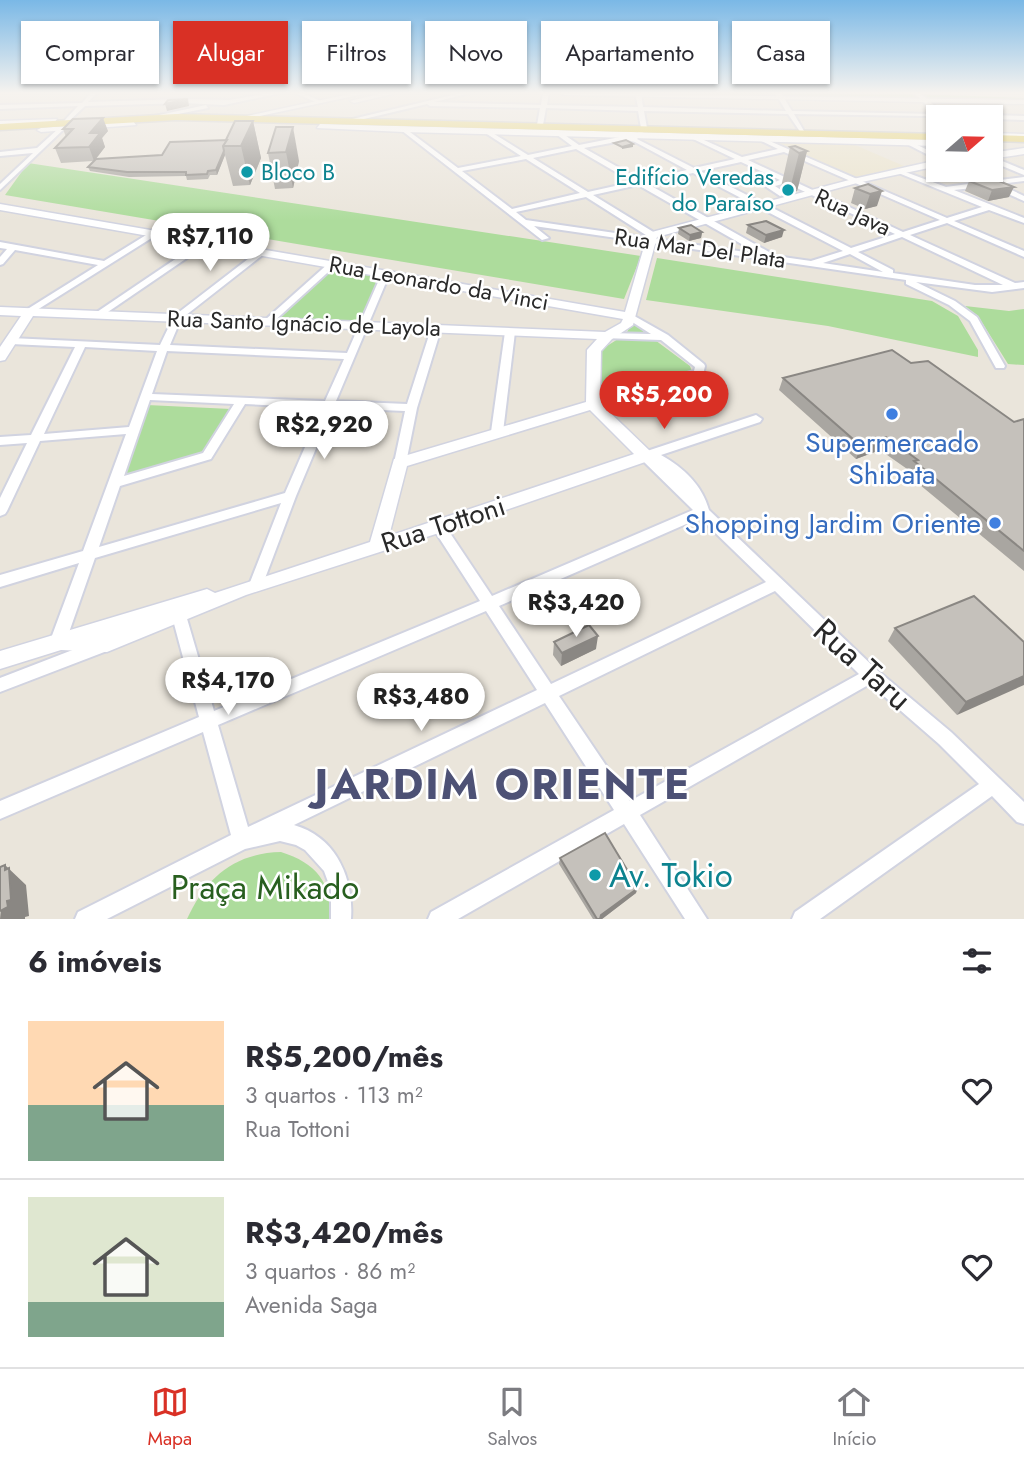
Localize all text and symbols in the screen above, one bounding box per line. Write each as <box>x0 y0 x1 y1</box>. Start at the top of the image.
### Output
chip: Comprar <box>21 21 159 84</box>
chip: Alugar <box>173 21 288 84</box>
chip: Filtros <box>302 21 411 84</box>
chip: Novo <box>425 21 527 84</box>
chip: Apartamento <box>541 21 718 84</box>
chip: Casa <box>732 21 830 84</box>
north arrow <box>926 105 1003 182</box>
map controls <box>926 105 1003 182</box>
place label: Bloco B <box>261 155 335 189</box>
place label: Edifício Veredas do Paraíso <box>615 160 774 220</box>
marker: Bloco B <box>239 164 255 180</box>
street label: Rua Java <box>809 180 897 244</box>
marker: Edifício Veredas do Paraíso <box>780 182 796 198</box>
pin: R$7,110 <box>145 214 275 273</box>
text: R$7,110 <box>167 219 253 253</box>
street label: Rua Mar Del Plata <box>612 219 788 277</box>
street label: Rua Leonardo da Vinci <box>326 247 552 319</box>
street label: Rua Santo Ignácio de Layola <box>167 301 441 345</box>
pin: R$5,200 <box>599 372 729 431</box>
text: R$5,200 <box>615 377 713 411</box>
pin: R$2,920 <box>259 402 389 461</box>
marker: Supermercado Shibata <box>884 406 900 422</box>
text: R$2,920 <box>275 407 373 441</box>
place label: Supermercado Shibata <box>805 422 979 495</box>
street label: Rua Tottoni <box>376 485 511 564</box>
place label: Shopping Jardim Oriente <box>685 503 981 544</box>
marker: Shopping Jardim Oriente <box>987 515 1003 531</box>
pin: R$3,420 <box>511 580 641 639</box>
text: R$3,420 <box>528 585 624 619</box>
street label: Rua Taru <box>803 607 922 721</box>
pin: R$4,170 <box>163 658 293 717</box>
text: R$4,170 <box>181 663 275 697</box>
pin: R$3,480 <box>356 674 486 733</box>
text: R$3,480 <box>373 679 469 713</box>
district label: JARDIM ORIENTE <box>308 754 691 815</box>
place label: Av. Tokio <box>609 852 733 899</box>
park label: Praça Mikado <box>171 864 359 911</box>
marker: Av. Tokio <box>587 867 603 883</box>
text: 6 imóveis <box>28 940 162 983</box>
icon: filters <box>958 942 996 980</box>
text: R$5,200/mês <box>245 1035 443 1078</box>
icon: home <box>84 1049 168 1133</box>
icon: heart <box>958 1072 996 1110</box>
text: 3 quartos · 113 m² <box>245 1078 423 1112</box>
text: Rua Tottoni <box>245 1112 351 1146</box>
text: R$3,420/mês <box>245 1211 443 1254</box>
icon: home <box>84 1225 168 1309</box>
icon: heart <box>958 1248 996 1286</box>
text: 3 quartos · 86 m² <box>245 1254 415 1288</box>
text: Avenida Saga <box>245 1288 378 1322</box>
tab: Mapa <box>148 1383 192 1452</box>
tab: Salvos <box>487 1383 537 1452</box>
tab: Início <box>832 1383 876 1452</box>

